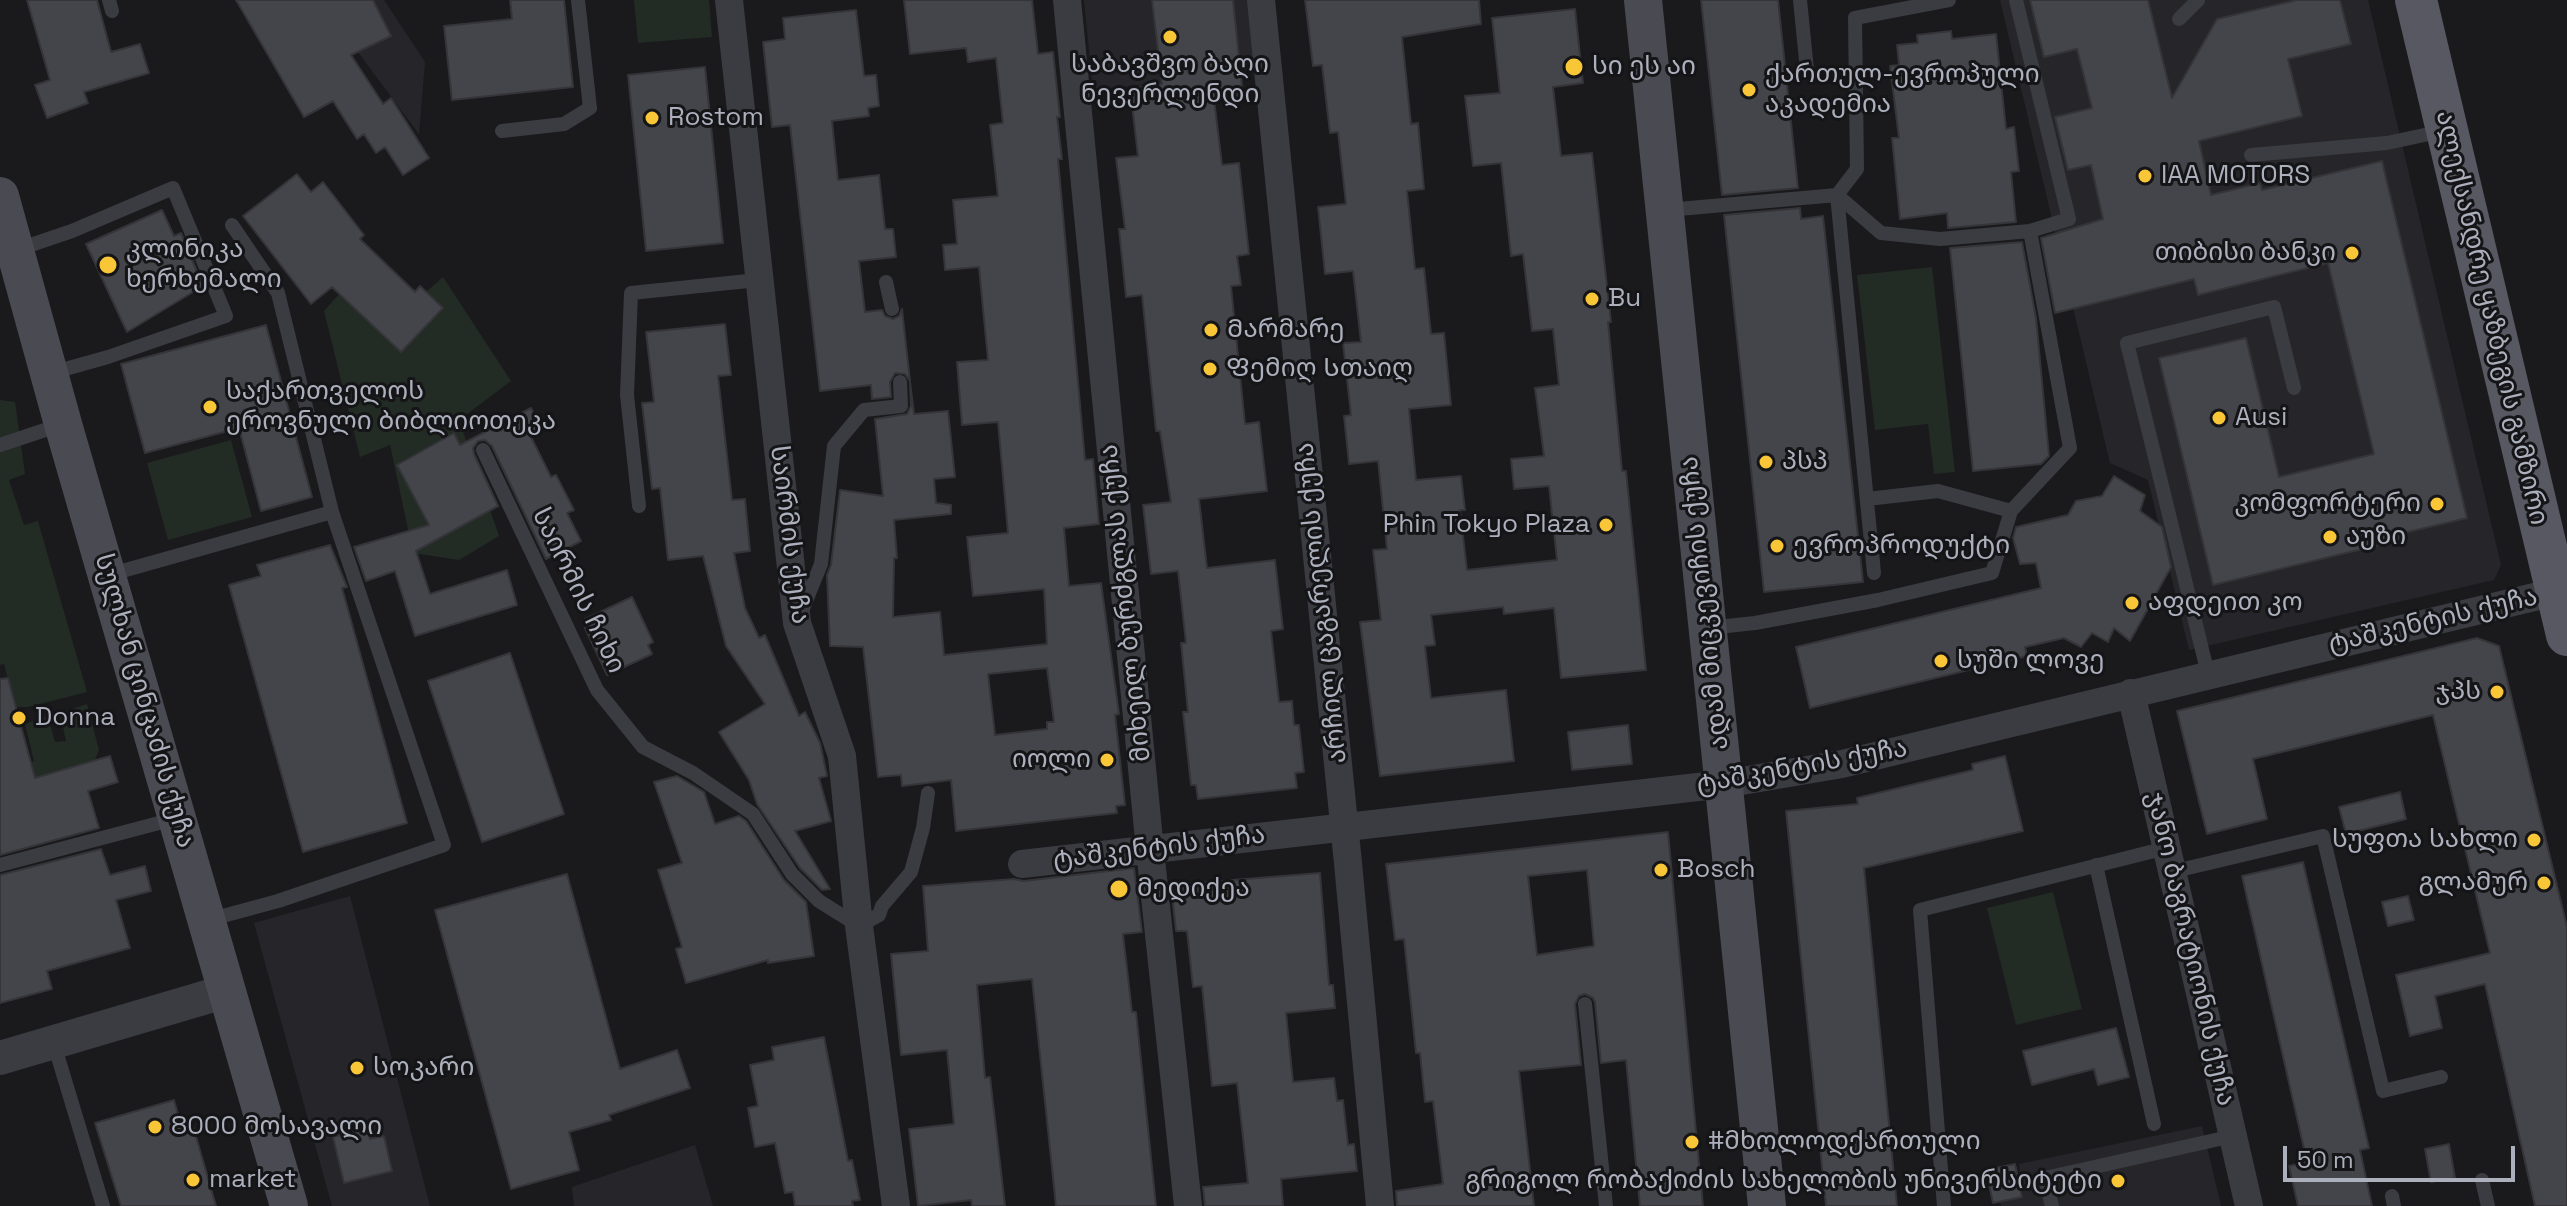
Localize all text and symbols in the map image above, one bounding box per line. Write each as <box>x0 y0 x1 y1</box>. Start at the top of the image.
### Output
marker: საბავშვო ბაღი ნევერლენდი <box>1161 28 1179 46</box>
place label: საბავშვო ბაღი ნევერლენდი <box>1071 49 1269 110</box>
place label: სი ეს აი <box>1592 51 1696 83</box>
marker: სი ეს აი <box>1563 56 1585 78</box>
place label: ქართულ-ევროპული აკადემია <box>1765 59 2040 120</box>
marker: ქართულ-ევროპული აკადემია <box>1740 81 1758 99</box>
place label: Rostom <box>668 102 764 134</box>
street label: ალექსანდრე ყაზბეგის გამზირი <box>2428 108 2554 528</box>
marker: Rostom <box>643 109 661 127</box>
place label: IAA MOTORS <box>2161 160 2310 192</box>
marker: IAA MOTORS <box>2136 167 2154 185</box>
place label: კლინიკა ხერხემალი <box>126 234 282 296</box>
place label: თიბისი ბანკი <box>2155 237 2336 269</box>
marker: თიბისი ბანკი <box>2343 244 2361 262</box>
marker: კლინიკა ხერხემალი <box>97 254 119 276</box>
place label: Bu <box>1608 283 1641 315</box>
marker: Bu <box>1583 290 1601 308</box>
place label: Მარმარე <box>1227 314 1344 346</box>
marker: Მარმარე <box>1202 321 1220 339</box>
place label: Ფემიღ Სთაიღ <box>1226 353 1413 385</box>
marker: Ფემიღ Სთაიღ <box>1201 360 1219 378</box>
place label: საქართველოს ეროვნული ბიბლიოთეკა <box>226 376 556 438</box>
marker: საქართველოს ეროვნული ბიბლიოთეკა <box>201 398 219 416</box>
place label: Ausi <box>2235 402 2287 434</box>
marker: Ausi <box>2210 409 2228 427</box>
street label: არჩილ ცაგარელის ქუჩა <box>1290 441 1354 765</box>
street label: მიხეილ ბურძგლას ქუჩა <box>1094 443 1158 763</box>
street label: საირმის ქუჩა <box>763 444 815 626</box>
place label: პსპ <box>1782 446 1828 478</box>
marker: პსპ <box>1757 453 1775 471</box>
street label: ადამ მიცკევიჩის ქუჩა <box>1674 455 1736 751</box>
place label: კომფორტერი <box>2235 488 2421 520</box>
marker: კომფორტერი <box>2428 495 2446 513</box>
street label: საირმის ჩიხი <box>525 503 631 679</box>
place label: Phin Tokyo Plaza <box>1383 509 1590 541</box>
marker: Phin Tokyo Plaza <box>1597 516 1615 534</box>
place label: აუზი <box>2346 521 2406 553</box>
marker: აუზი <box>2321 528 2339 546</box>
place label: ევროპროდუქტი <box>1793 530 2010 562</box>
marker: ევროპროდუქტი <box>1768 537 1786 555</box>
street label: სულხან ცინცაძის ქუჩა <box>87 550 201 852</box>
street label: ტაშკენტის ქუჩა <box>2325 582 2541 660</box>
place label: აფდეით კო <box>2148 587 2303 619</box>
marker: აფდეით კო <box>2123 594 2141 612</box>
place label: სუში ლოვე <box>1957 645 2105 677</box>
marker: სუში ლოვე <box>1932 652 1950 670</box>
place label: ჯპს <box>2436 676 2481 708</box>
marker: ჯპს <box>2488 683 2506 701</box>
place label: Donna <box>35 702 115 734</box>
marker: Donna <box>10 709 28 727</box>
street label: ტაშკენტის ქუჩა <box>1694 733 1910 801</box>
place label: იოლი <box>1012 744 1091 776</box>
marker: იოლი <box>1098 751 1116 769</box>
street label: ჯანო ბაგრატიონის ქუჩა <box>2139 789 2241 1109</box>
street label: ტაშკენტის ქუჩა <box>1051 820 1267 876</box>
place label: სუფთა სახლი <box>2332 824 2518 856</box>
marker: სუფთა სახლი <box>2525 831 2543 849</box>
place label: Bosch <box>1677 854 1755 886</box>
marker: Bosch <box>1652 861 1670 879</box>
place label: გლამურ <box>2418 867 2528 899</box>
place label: მედიქეა <box>1137 873 1250 905</box>
marker: გლამურ <box>2535 874 2553 892</box>
marker: მედიქეა <box>1108 878 1130 900</box>
place label: სოკარი <box>373 1052 474 1084</box>
marker: სოკარი <box>348 1059 366 1077</box>
place label: 8000 მოსავალი <box>171 1111 382 1143</box>
marker: 8000 მოსავალი <box>146 1118 164 1136</box>
place label: #მხოლოდქართული <box>1708 1126 1981 1158</box>
scale bar <box>2287 1130 2519 1180</box>
marker: #მხოლოდქართული <box>1683 1133 1701 1151</box>
text: 50 m <box>2297 1144 2354 1175</box>
place label: market <box>209 1164 296 1196</box>
place label: გრიგოლ რობაქიძის სახელობის უნივერსიტეტი <box>1465 1165 2102 1197</box>
marker: market <box>184 1171 202 1189</box>
marker: გრიგოლ რობაქიძის სახელობის უნივერსიტეტი <box>2109 1172 2127 1190</box>

